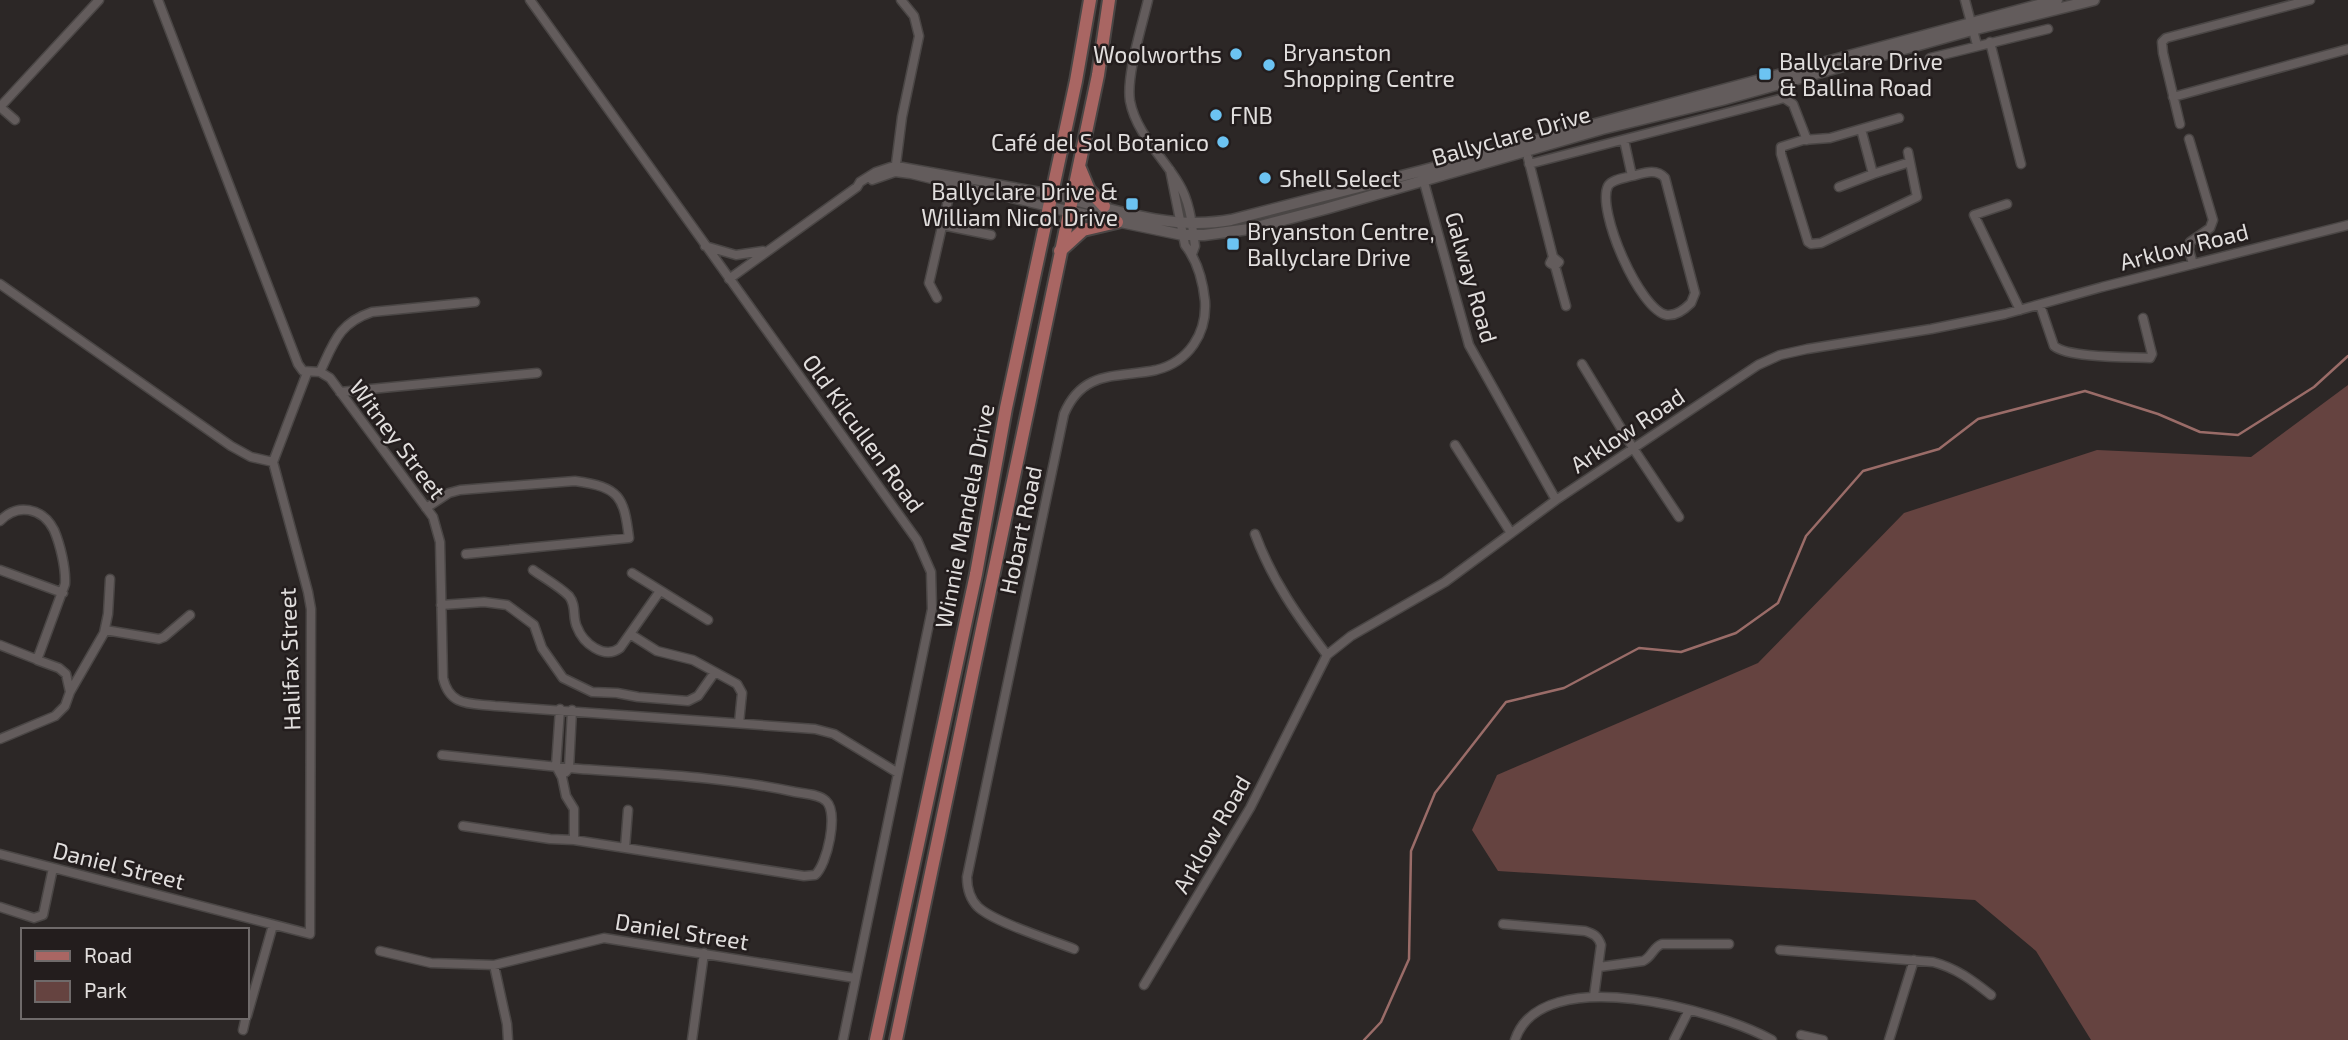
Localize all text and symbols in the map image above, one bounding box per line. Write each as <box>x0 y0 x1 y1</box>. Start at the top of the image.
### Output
place label: Bryanston Shopping Centre <box>1283 38 1455 92</box>
place label: Woolworths <box>1093 40 1222 68</box>
marker: Woolworths <box>1228 46 1244 62</box>
place label: Ballyclare Drive & Ballina Road <box>1779 47 1943 101</box>
marker: Bryanston Shopping Centre <box>1261 57 1277 73</box>
marker: Ballyclare Drive & Ballina Road <box>1757 66 1773 82</box>
street label: Ballyclare Drive <box>1428 99 1594 171</box>
place label: FNB <box>1230 101 1273 129</box>
marker: FNB <box>1208 107 1224 123</box>
place label: Café del Sol Botanico <box>991 128 1209 156</box>
marker: Café del Sol Botanico <box>1215 134 1231 150</box>
place label: Shell Select <box>1279 164 1401 192</box>
marker: Shell Select <box>1257 170 1273 186</box>
place label: Ballyclare Drive & William Nicol Drive <box>921 177 1118 231</box>
marker: Ballyclare Drive & William Nicol Drive <box>1124 196 1140 212</box>
street label: Galway Road <box>1440 208 1504 346</box>
street label: Arklow Road <box>2117 216 2251 276</box>
place label: Bryanston Centre, Ballyclare Drive <box>1247 217 1435 271</box>
marker: Bryanston Centre, Ballyclare Drive <box>1225 236 1241 252</box>
street label: Old Kilcullen Road <box>797 349 931 517</box>
street label: Witney Street <box>344 374 452 505</box>
street label: Arklow Road <box>1565 382 1689 478</box>
street label: Winnie Mandela Drive <box>928 401 1000 631</box>
street label: Hobart Road <box>993 463 1047 597</box>
street label: Halifax Street <box>273 587 305 731</box>
street label: Arklow Road <box>1166 770 1256 898</box>
street label: Daniel Street <box>50 835 188 895</box>
street label: Daniel Street <box>613 907 751 955</box>
legend <box>21 928 248 1019</box>
text: Road <box>84 942 132 967</box>
text: Park <box>84 977 127 1002</box>

